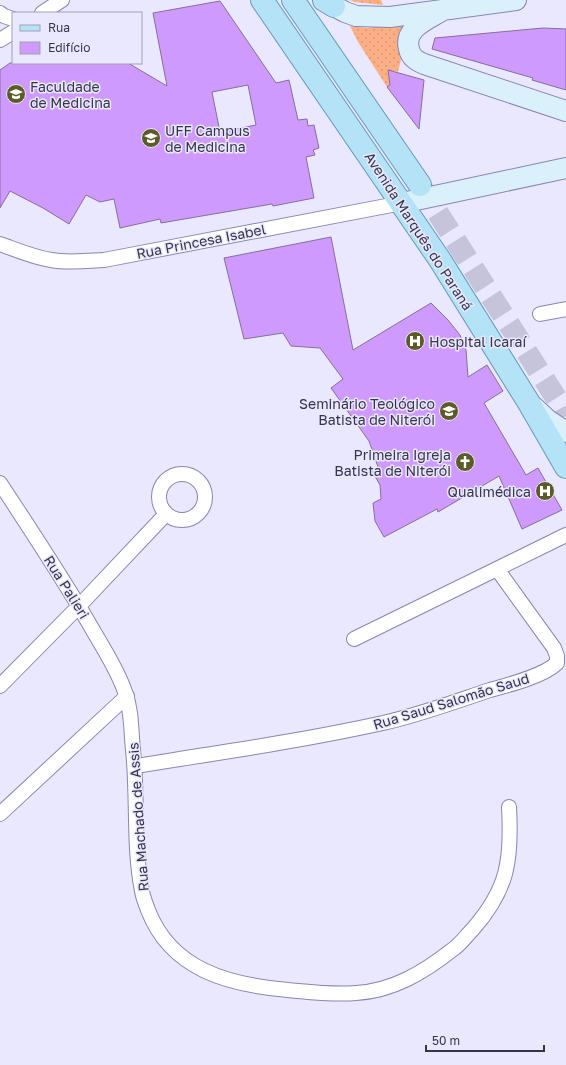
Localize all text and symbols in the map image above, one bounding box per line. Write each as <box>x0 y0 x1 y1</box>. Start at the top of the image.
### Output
legend <box>12 12 142 64</box>
text: Rua <box>48 20 70 35</box>
text: Edifício <box>48 40 90 55</box>
place label: Faculdade de Medicina <box>30 78 111 111</box>
school or university icon: Faculdade de Medicina <box>5 83 27 105</box>
place label: UFF Campus de Medicina <box>165 122 250 155</box>
school or university icon: UFF Campus de Medicina <box>140 127 162 149</box>
street label: Avenida Marquês do Paraná <box>361 149 477 313</box>
street label: Rua Princesa Isabel <box>135 220 267 262</box>
hospital icon: Hospital Icaraí <box>404 330 426 352</box>
place label: Hospital Icaraí <box>429 333 527 350</box>
place label: Seminário Teológico Batista de Niterói <box>299 395 435 428</box>
school or university icon: Seminário Teológico Batista de Niterói <box>438 400 460 422</box>
place label: Primeira Igreja Batista de Niterói <box>334 446 451 479</box>
church icon: Primeira Igreja Batista de Niterói <box>454 451 476 473</box>
hospital icon: Qualimédica <box>534 480 556 502</box>
place label: Qualimédica <box>448 483 531 500</box>
street label: Rua Palieri <box>41 552 93 622</box>
street label: Rua Saud Salomão Saud <box>371 669 531 733</box>
street label: Rua Machado de Assis <box>124 742 152 892</box>
scale bar <box>426 1027 544 1053</box>
text: 50 m <box>432 1033 460 1048</box>

